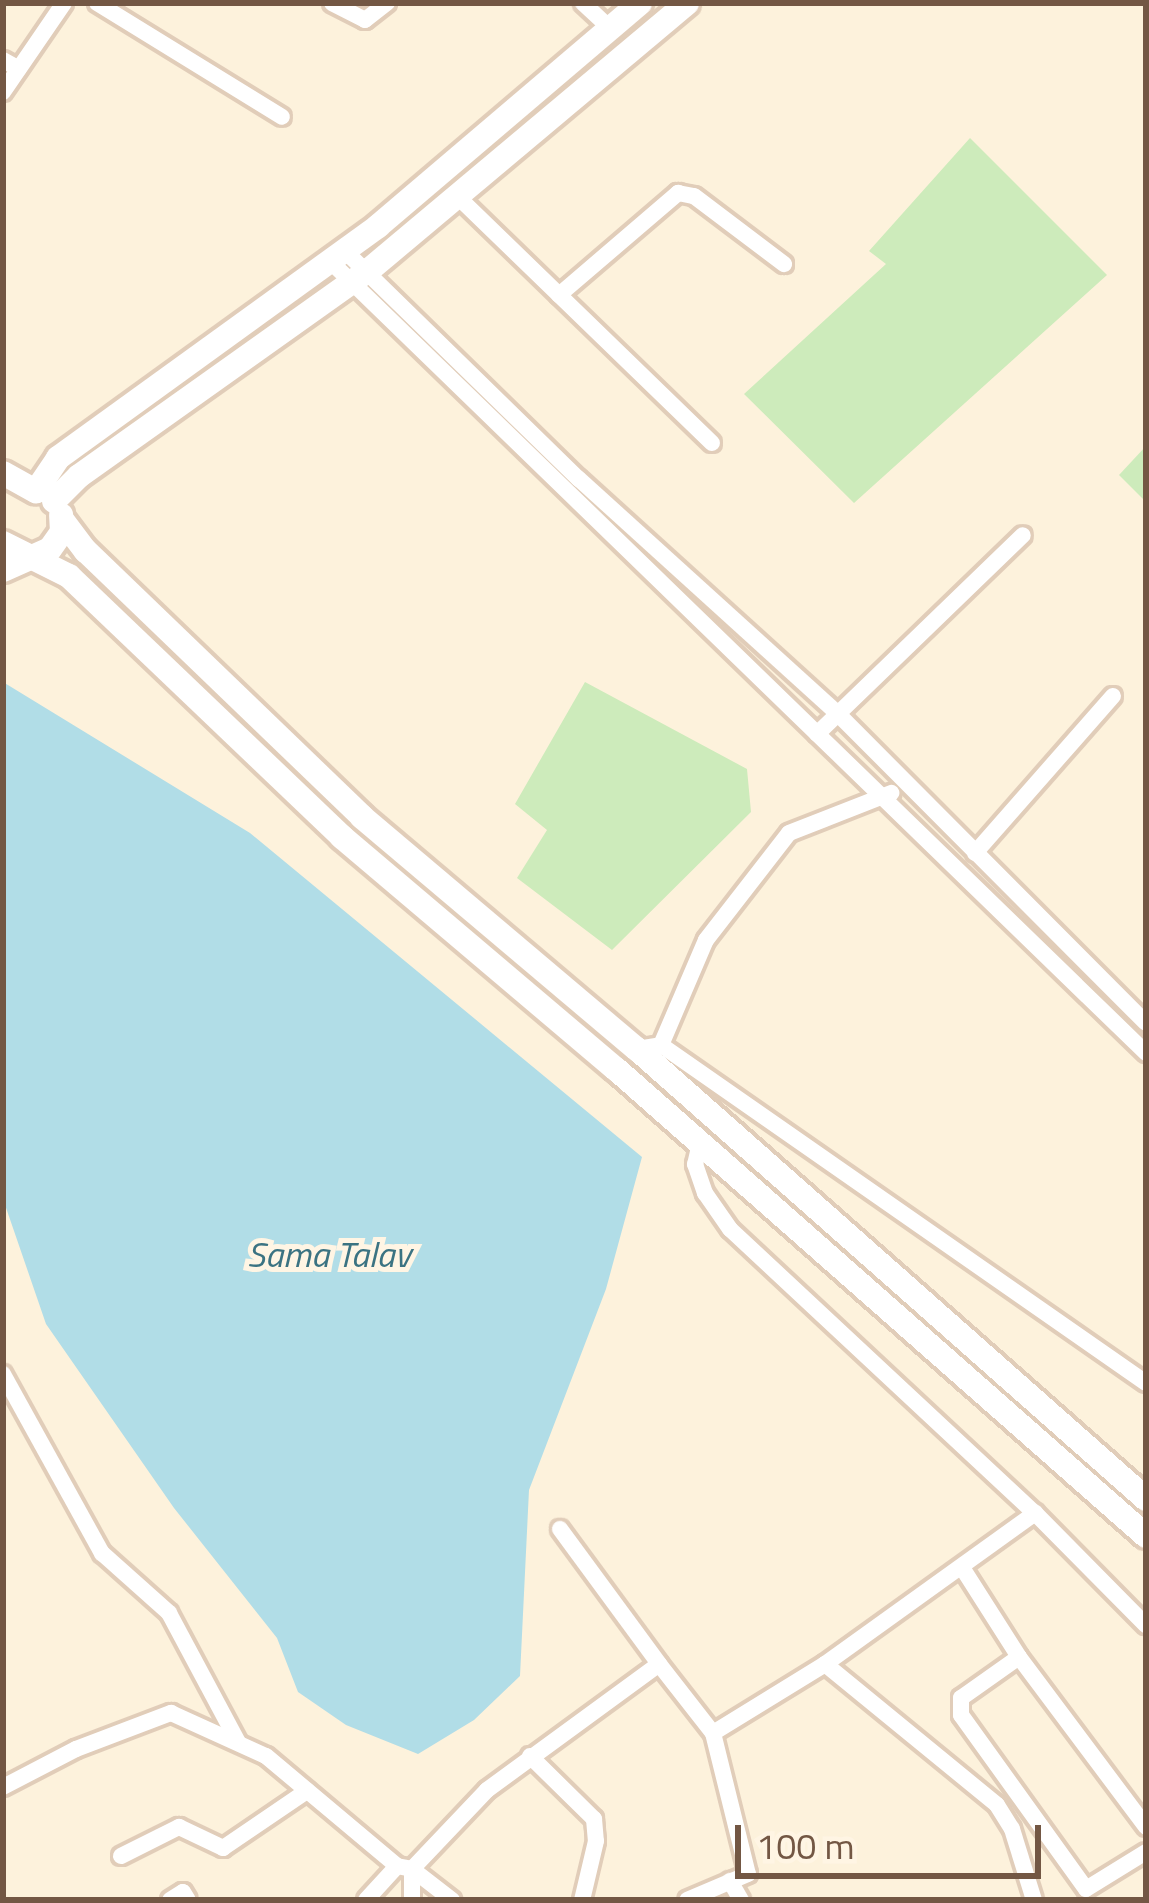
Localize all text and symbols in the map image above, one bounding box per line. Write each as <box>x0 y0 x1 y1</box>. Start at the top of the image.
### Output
water label: Sama Talav <box>247 1232 411 1276</box>
scale bar <box>741 1801 1047 1875</box>
text: 100 m <box>756 1818 855 1873</box>

